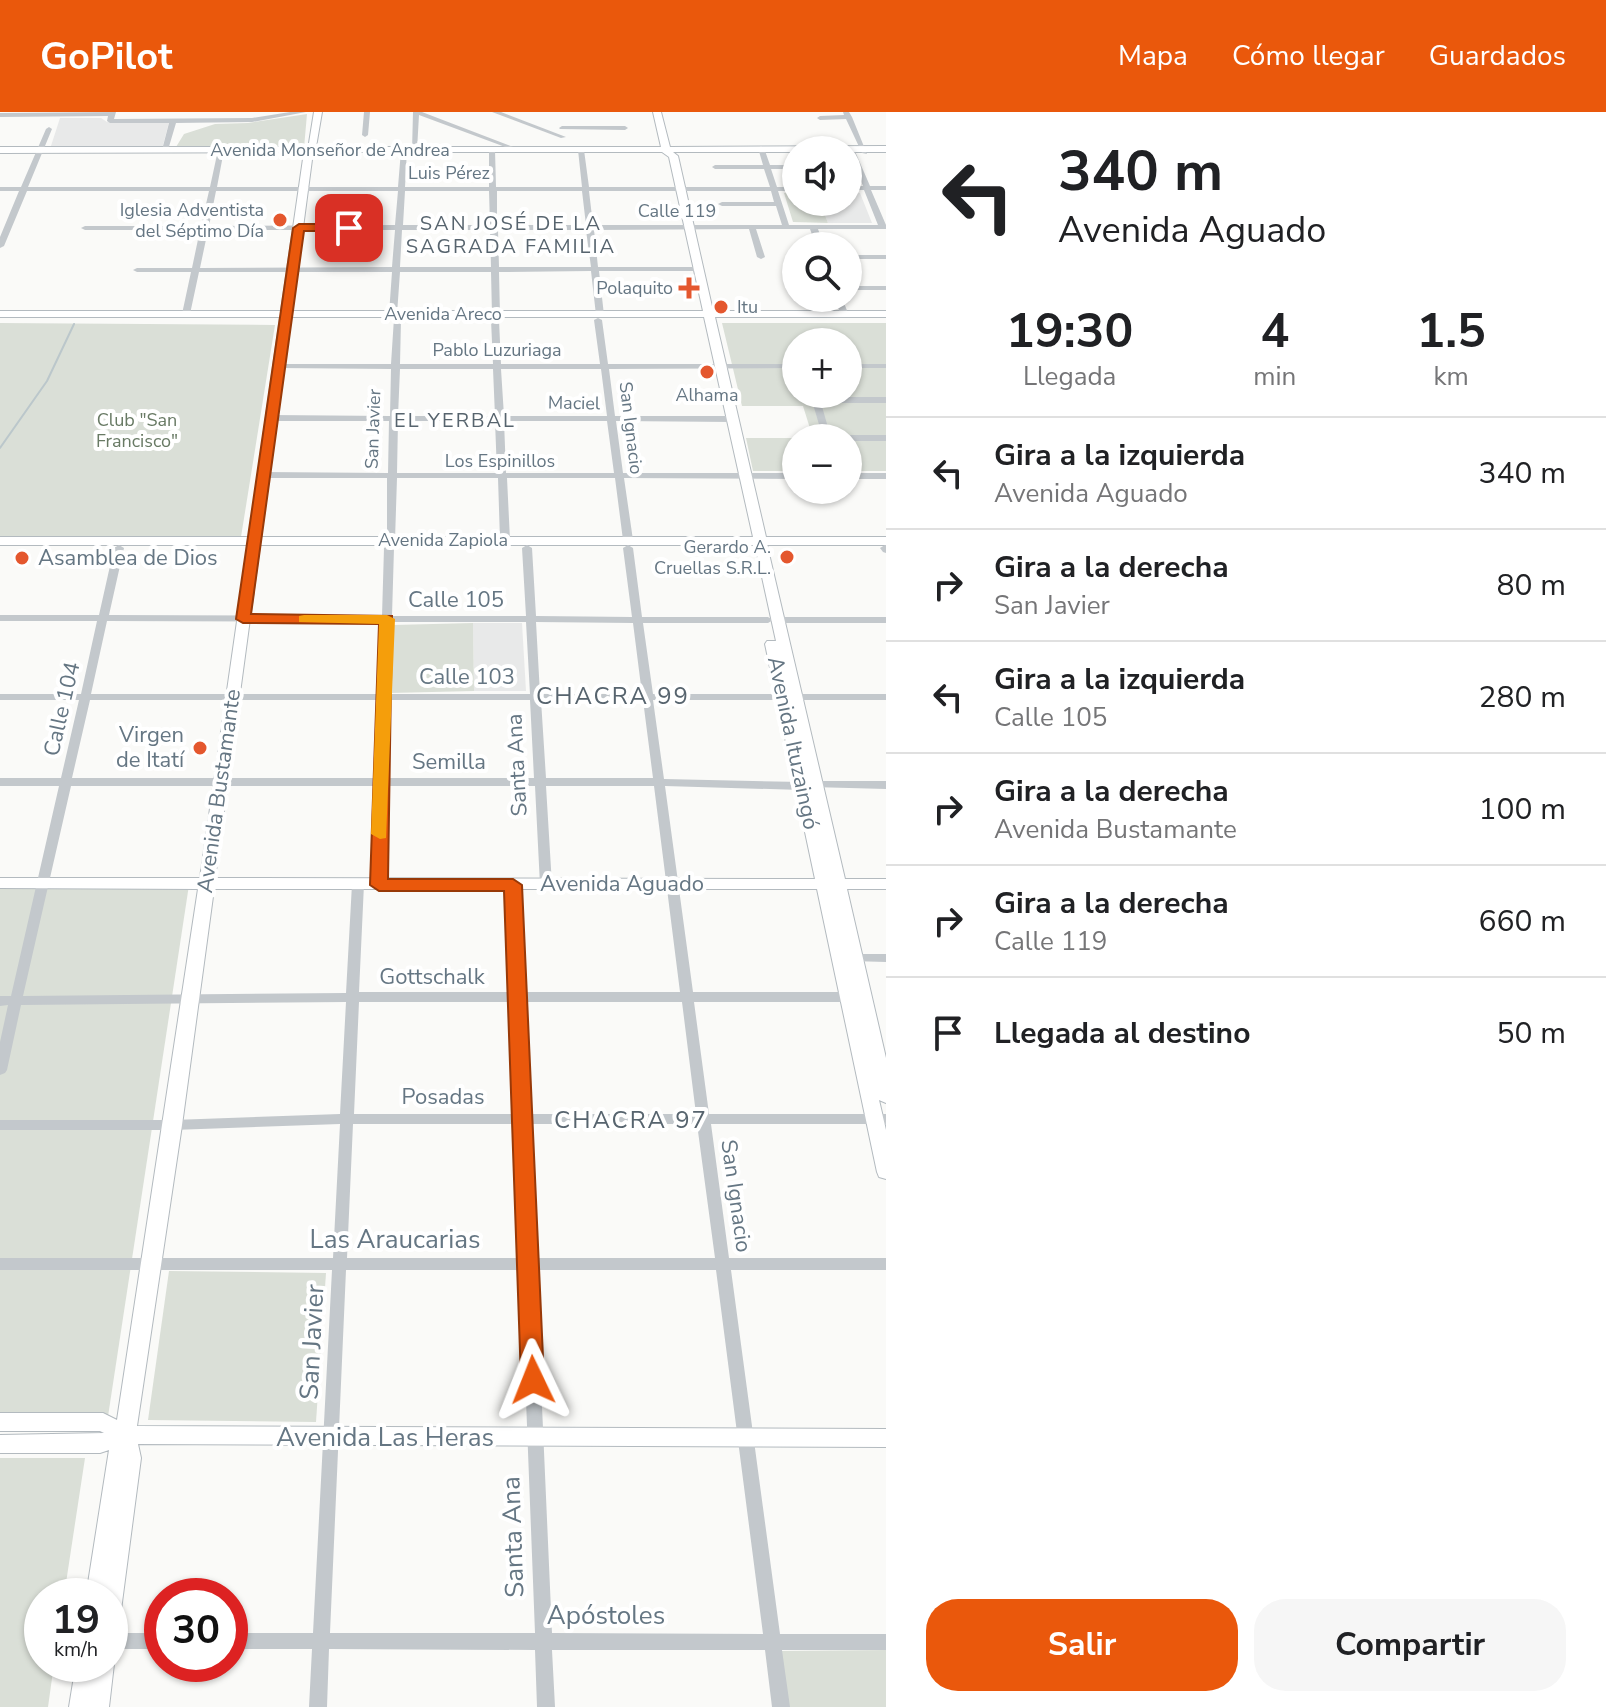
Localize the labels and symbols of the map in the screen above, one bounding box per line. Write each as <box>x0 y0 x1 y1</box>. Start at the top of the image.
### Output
street label: Avenida Monseñor de Andrea <box>210 138 450 162</box>
street label: Luis Pérez <box>408 161 490 185</box>
pin <box>315 194 383 262</box>
place label: Iglesia Adventista del Séptimo Día <box>120 198 264 243</box>
street label: Calle 119 <box>638 199 716 223</box>
district label: SAN JOSÉ DE LA SAGRADA FAMILIA <box>406 210 616 260</box>
marker: Iglesia Adventista del Séptimo Día <box>271 211 289 229</box>
place label: Polaquito <box>596 276 673 300</box>
marker: Polaquito <box>680 279 698 297</box>
place label: Itu <box>737 295 758 319</box>
marker: Itu <box>712 298 730 316</box>
street label: Avenida Areco <box>384 302 502 326</box>
street label: Pablo Luzuriaga <box>432 338 562 362</box>
marker: Alhama <box>698 363 716 381</box>
street label: San Ignacio <box>613 380 649 476</box>
place label: Alhama <box>675 383 739 407</box>
street label: San Javier <box>360 388 386 470</box>
street label: Maciel <box>548 391 601 415</box>
district label: EL YERBAL <box>394 407 516 434</box>
park label: Club "San Francisco" <box>96 408 178 453</box>
street label: Los Espinillos <box>445 449 555 473</box>
street label: Avenida Zapiola <box>378 528 508 552</box>
place label: Gerardo A. Cruellas S.R.L. <box>654 535 771 580</box>
place label: Asamblea de Dios <box>38 543 218 573</box>
marker: Gerardo A. Cruellas S.R.L. <box>778 548 796 566</box>
marker: Asamblea de Dios <box>13 549 31 567</box>
street label: Calle 105 <box>408 585 504 615</box>
street label: Avenida Ituzaingó <box>760 654 826 832</box>
street label: Calle 104 <box>37 659 87 759</box>
street label: Calle 103 <box>419 662 515 692</box>
district label: CHACRA 99 <box>536 680 690 712</box>
street label: Avenida Bustamante <box>190 687 248 895</box>
street label: Santa Ana <box>499 713 535 817</box>
place label: Virgen de Itatí <box>116 720 186 775</box>
marker: Virgen de Itatí <box>191 739 209 757</box>
street label: Semilla <box>412 747 486 777</box>
street label: Avenida Aguado <box>540 869 704 899</box>
street label: Gottschalk <box>379 962 486 992</box>
street label: Posadas <box>402 1082 484 1112</box>
district label: CHACRA 97 <box>554 1104 708 1136</box>
street label: San Ignacio <box>713 1138 759 1254</box>
street label: Las Araucarias <box>310 1222 480 1257</box>
street label: San Javier <box>291 1283 333 1401</box>
position arrow <box>491 1338 575 1422</box>
street label: Avenida Las Heras <box>276 1420 494 1455</box>
street label: Santa Ana <box>493 1476 533 1598</box>
speed limit sign: 30 <box>144 1578 248 1682</box>
street label: Apóstoles <box>547 1598 665 1633</box>

